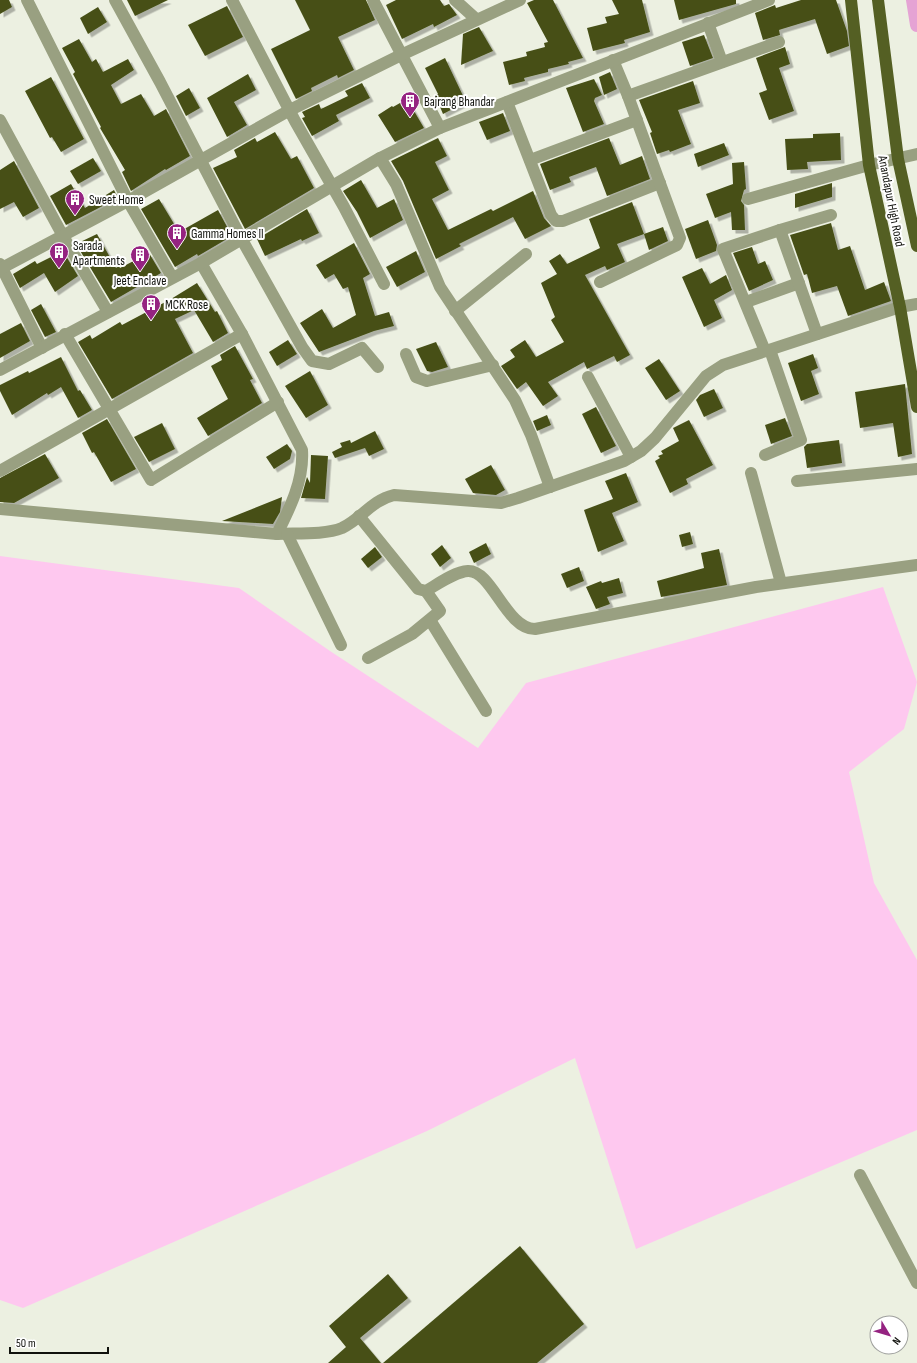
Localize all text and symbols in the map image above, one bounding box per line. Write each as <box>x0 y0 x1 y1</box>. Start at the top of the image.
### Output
building icon: Bajrang Bhandar <box>399 90 421 118</box>
place label: Bajrang Bhandar <box>424 94 495 110</box>
street label: Anandapur High Road <box>874 153 908 248</box>
building icon: Sweet Home <box>64 188 86 216</box>
place label: Sweet Home <box>89 192 144 208</box>
building icon: Gamma Homes II <box>166 222 188 250</box>
place label: Gamma Homes II <box>191 226 264 242</box>
place label: Sarada Apartments <box>72 238 125 269</box>
building icon: Sarada Apartments <box>48 241 70 269</box>
building icon: Jeet Enclave <box>129 244 151 272</box>
place label: Jeet Enclave <box>113 273 166 289</box>
building icon: MCK Rose <box>140 293 162 321</box>
place label: MCK Rose <box>165 297 208 313</box>
north arrow <box>869 1315 909 1355</box>
scale bar <box>10 1329 108 1355</box>
text: N <box>889 1335 903 1347</box>
text: 50 m <box>16 1336 36 1351</box>

